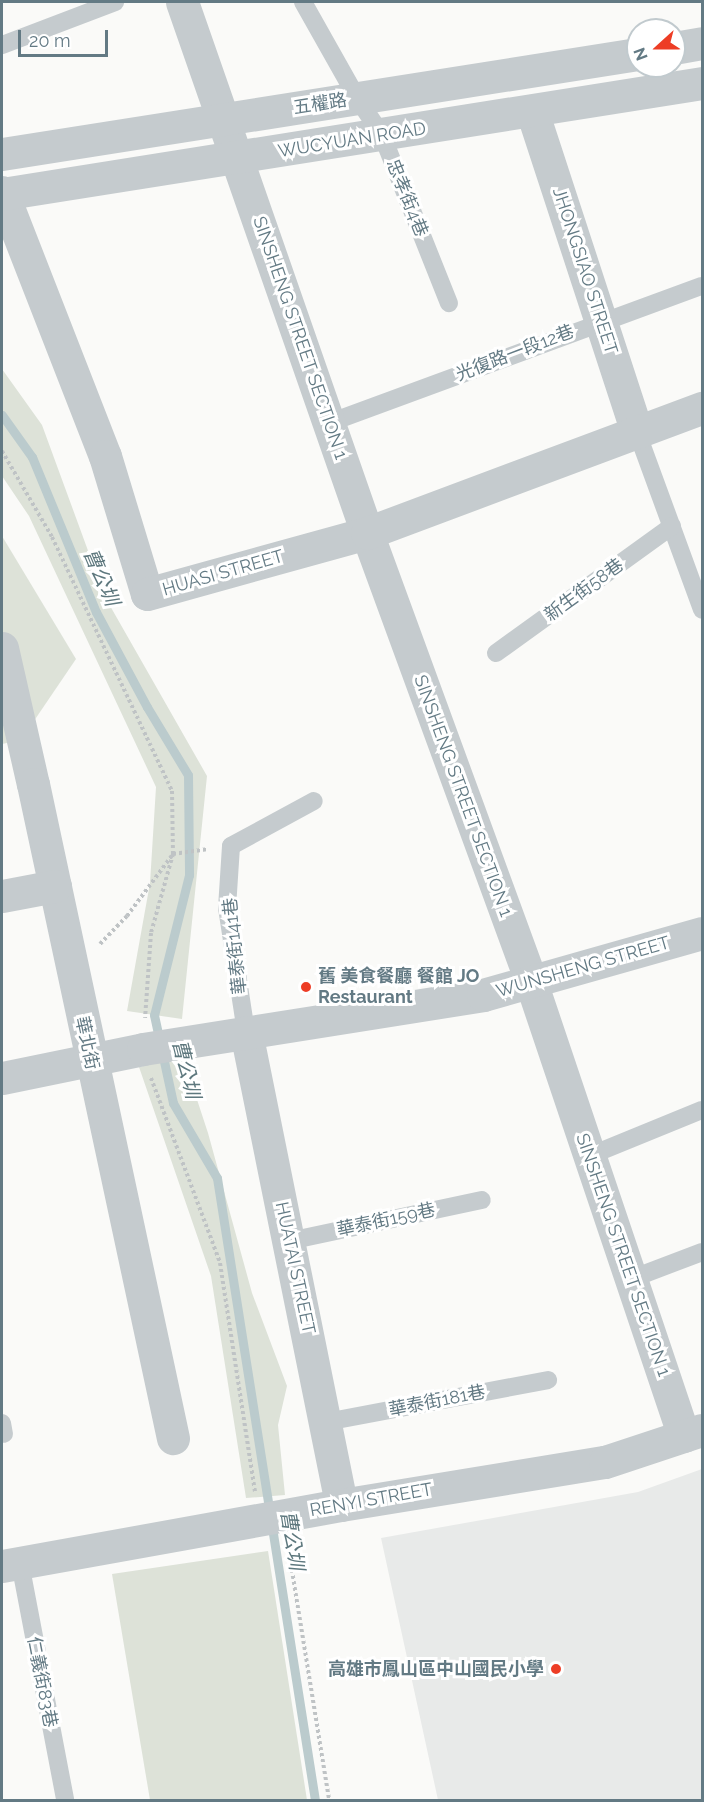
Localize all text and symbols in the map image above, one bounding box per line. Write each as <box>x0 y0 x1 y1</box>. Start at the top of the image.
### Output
scale bar <box>21 18 111 56</box>
north arrow <box>626 18 686 78</box>
text: 20 m <box>29 30 71 51</box>
text: N <box>630 45 652 63</box>
street label: 五權路 <box>292 89 348 119</box>
street label: WUCYUAN ROAD <box>276 118 428 162</box>
street label: 忠孝街4巷 <box>382 156 432 240</box>
street label: JHONGSIAO STREET <box>548 185 622 357</box>
street label: SINSHENG STREET SECTION 1 <box>248 213 352 463</box>
street label: 光復路一段12巷 <box>453 321 577 385</box>
water label: 曹公圳 <box>78 545 124 609</box>
street label: HUASI STREET <box>160 545 286 601</box>
street label: 新生街58巷 <box>540 554 628 626</box>
street label: SINSHENG STREET SECTION 1 <box>409 672 517 920</box>
street label: 華泰街141巷 <box>219 897 251 995</box>
street label: WUNSHENG STREET <box>494 932 672 1002</box>
place label: 舊 美食餐廳 餐館 JO Restaurant <box>318 966 479 1008</box>
marker: 舊 美食餐廳 餐館 JO Restaurant <box>299 980 313 994</box>
street label: 華北街 <box>71 1014 103 1072</box>
water label: 曹公圳 <box>167 1037 205 1101</box>
street label: SINSHENG STREET SECTION 1 <box>571 1130 675 1380</box>
street label: 華泰街159巷 <box>335 1199 437 1241</box>
street label: HUATAI STREET <box>270 1200 320 1336</box>
street label: 華泰街181巷 <box>387 1381 487 1421</box>
street label: RENYI STREET <box>308 1479 434 1521</box>
water label: 曹公圳 <box>275 1508 309 1572</box>
street label: 仁義街83巷 <box>23 1635 61 1729</box>
place label: 高雄市鳳山區中山國民小學 <box>328 1658 544 1680</box>
marker: 高雄市鳳山區中山國民小學 <box>549 1662 563 1676</box>

